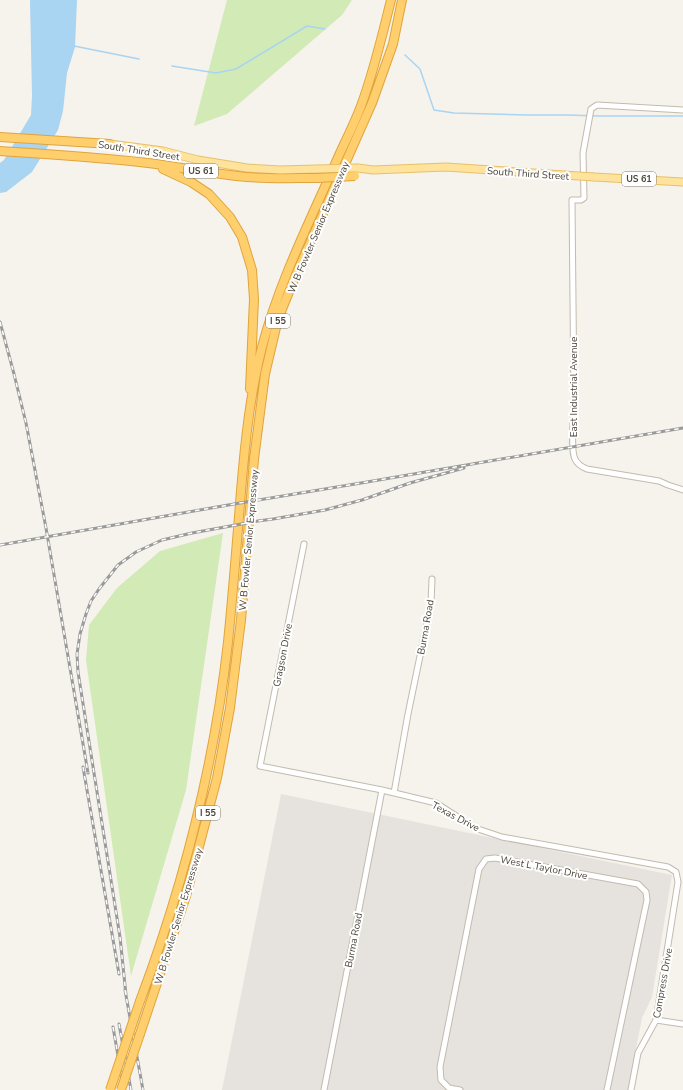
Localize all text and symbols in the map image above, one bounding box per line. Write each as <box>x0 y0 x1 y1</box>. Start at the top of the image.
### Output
street label: South Third Street <box>97 138 181 164</box>
street label: W B Fowler Senior Expressway <box>285 159 353 295</box>
road number: US 61 <box>184 164 218 178</box>
street label: South Third Street <box>486 164 570 184</box>
road number: US 61 <box>622 172 656 186</box>
road number: I 55 <box>266 314 290 328</box>
street label: East Industrial Avenue <box>567 337 581 437</box>
street label: W B Fowler Senior Expressway <box>236 468 262 611</box>
street label: Burma Road <box>414 598 438 656</box>
street label: Gragson Drive <box>270 622 296 688</box>
street label: Texas Drive <box>429 798 482 835</box>
road number: I 55 <box>196 806 220 820</box>
street label: W B Fowler Senior Expressway <box>152 846 207 986</box>
street label: West L Taylor Drive <box>499 853 589 883</box>
street label: Burma Road <box>342 911 366 969</box>
street label: Compress Drive <box>650 947 676 1019</box>

